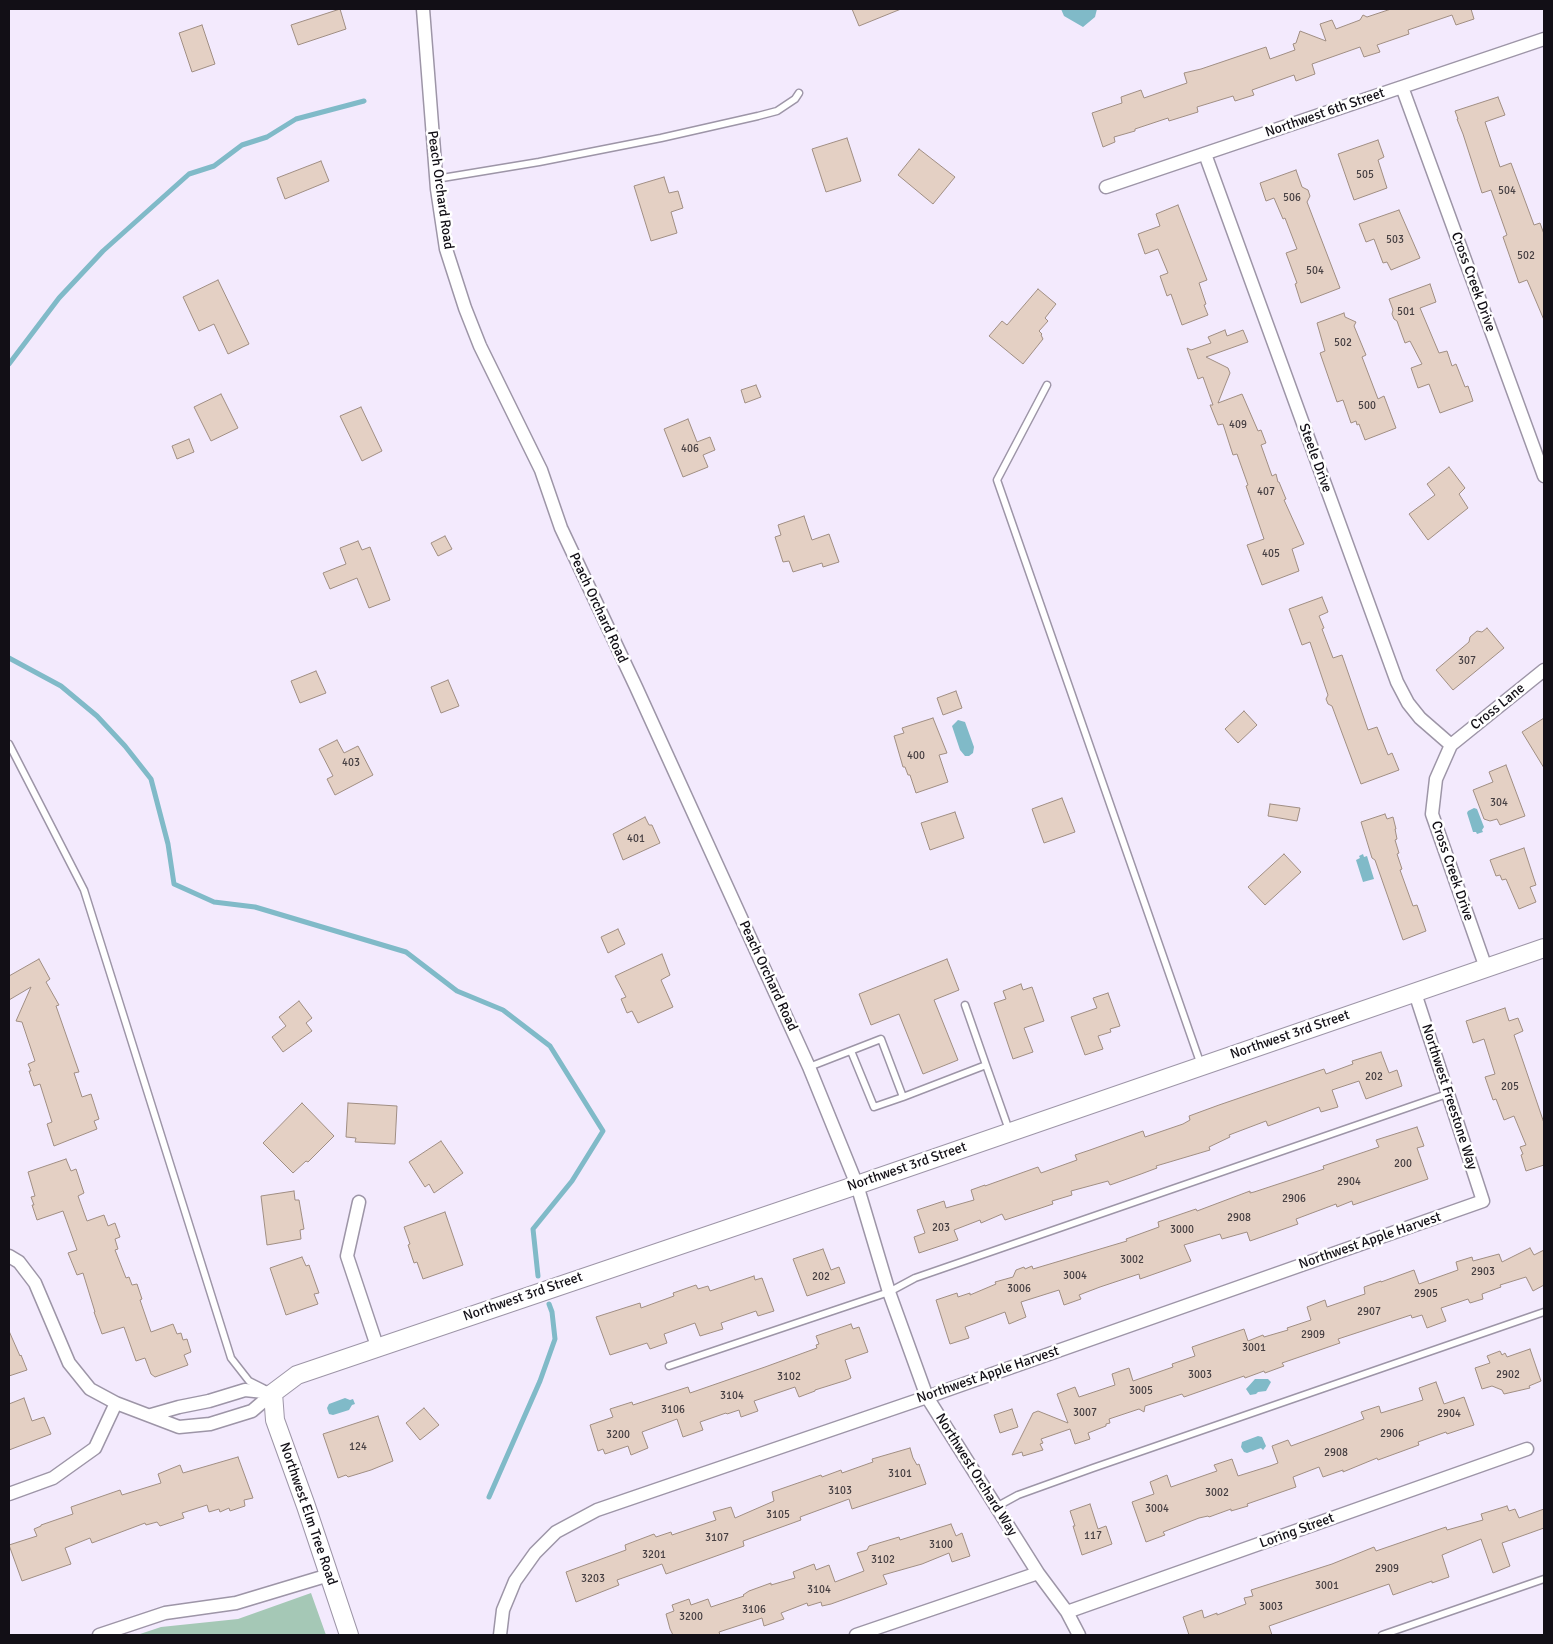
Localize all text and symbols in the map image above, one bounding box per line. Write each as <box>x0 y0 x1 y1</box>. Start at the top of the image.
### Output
street label: Northwest 6th Street <box>1263 85 1387 141</box>
street label: Peach Orchard Road <box>423 130 457 250</box>
house number: 505 <box>1356 168 1374 182</box>
house number: 504 <box>1498 184 1516 198</box>
house number: 506 <box>1283 191 1301 205</box>
street label: Cross Creek Drive <box>1447 230 1499 334</box>
house number: 503 <box>1386 233 1404 247</box>
house number: 502 <box>1517 249 1535 263</box>
house number: 504 <box>1306 264 1324 278</box>
house number: 501 <box>1397 305 1415 319</box>
house number: 502 <box>1334 336 1352 350</box>
house number: 500 <box>1358 399 1376 413</box>
house number: 409 <box>1229 418 1247 432</box>
street label: Steele Drive <box>1295 421 1335 495</box>
house number: 406 <box>681 442 699 456</box>
house number: 407 <box>1257 485 1275 499</box>
house number: 405 <box>1262 547 1280 561</box>
street label: Peach Orchard Road <box>565 550 631 666</box>
house number: 307 <box>1458 654 1476 668</box>
street label: Cross Lane <box>1468 680 1528 734</box>
house number: 400 <box>907 749 925 763</box>
house number: 403 <box>342 756 360 770</box>
house number: 304 <box>1490 796 1508 810</box>
street label: Cross Creek Drive <box>1427 819 1477 923</box>
house number: 401 <box>627 832 645 846</box>
street label: Peach Orchard Road <box>735 918 801 1034</box>
street label: Northwest 3rd Street <box>1228 1007 1352 1063</box>
street label: Northwest Freestone Way <box>1417 1022 1481 1172</box>
house number: 202 <box>1365 1070 1383 1084</box>
house number: 205 <box>1501 1080 1519 1094</box>
street label: Northwest 3rd Street <box>845 1139 969 1195</box>
house number: 200 <box>1394 1157 1412 1171</box>
house number: 2904 <box>1337 1175 1361 1189</box>
house number: 2906 <box>1282 1192 1306 1206</box>
street label: Northwest Apple Harvest <box>1297 1209 1443 1273</box>
house number: 2908 <box>1227 1211 1251 1225</box>
house number: 203 <box>932 1221 950 1235</box>
house number: 3000 <box>1170 1223 1194 1237</box>
house number: 3002 <box>1120 1253 1144 1267</box>
house number: 2903 <box>1471 1265 1495 1279</box>
street label: Northwest 3rd Street <box>461 1269 585 1325</box>
house number: 3004 <box>1063 1269 1087 1283</box>
house number: 202 <box>812 1270 830 1284</box>
house number: 3006 <box>1007 1282 1031 1296</box>
house number: 2905 <box>1414 1287 1438 1301</box>
house number: 2907 <box>1357 1305 1381 1319</box>
house number: 2909 <box>1301 1328 1325 1342</box>
house number: 3001 <box>1242 1341 1266 1355</box>
street label: Northwest Apple Harvest <box>915 1343 1061 1407</box>
house number: 3003 <box>1188 1368 1212 1382</box>
house number: 2902 <box>1496 1368 1520 1382</box>
house number: 3102 <box>777 1370 801 1384</box>
house number: 3005 <box>1129 1384 1153 1398</box>
house number: 3104 <box>720 1389 744 1403</box>
house number: 3106 <box>661 1403 685 1417</box>
house number: 3007 <box>1073 1406 1097 1420</box>
house number: 2904 <box>1437 1407 1461 1421</box>
street label: Northwest Orchard Way <box>931 1411 1021 1539</box>
house number: 2906 <box>1380 1427 1404 1441</box>
house number: 3200 <box>606 1428 630 1442</box>
street label: Northwest Elm Tree Road <box>276 1440 340 1588</box>
house number: 124 <box>349 1440 367 1454</box>
house number: 2908 <box>1324 1446 1348 1460</box>
house number: 3101 <box>888 1467 912 1481</box>
house number: 3103 <box>828 1484 852 1498</box>
house number: 3002 <box>1205 1486 1229 1500</box>
house number: 3004 <box>1145 1502 1169 1516</box>
house number: 3105 <box>766 1508 790 1522</box>
street label: Loring Street <box>1257 1510 1337 1552</box>
house number: 117 <box>1084 1529 1102 1543</box>
house number: 3107 <box>705 1531 729 1545</box>
house number: 3100 <box>929 1538 953 1552</box>
house number: 3201 <box>642 1548 666 1562</box>
house number: 3102 <box>871 1553 895 1567</box>
house number: 2909 <box>1375 1562 1399 1576</box>
house number: 3203 <box>581 1572 605 1586</box>
house number: 3001 <box>1315 1579 1339 1593</box>
house number: 3104 <box>807 1583 831 1597</box>
house number: 3003 <box>1259 1600 1283 1614</box>
house number: 3106 <box>742 1603 766 1617</box>
house number: 3200 <box>679 1610 703 1624</box>

